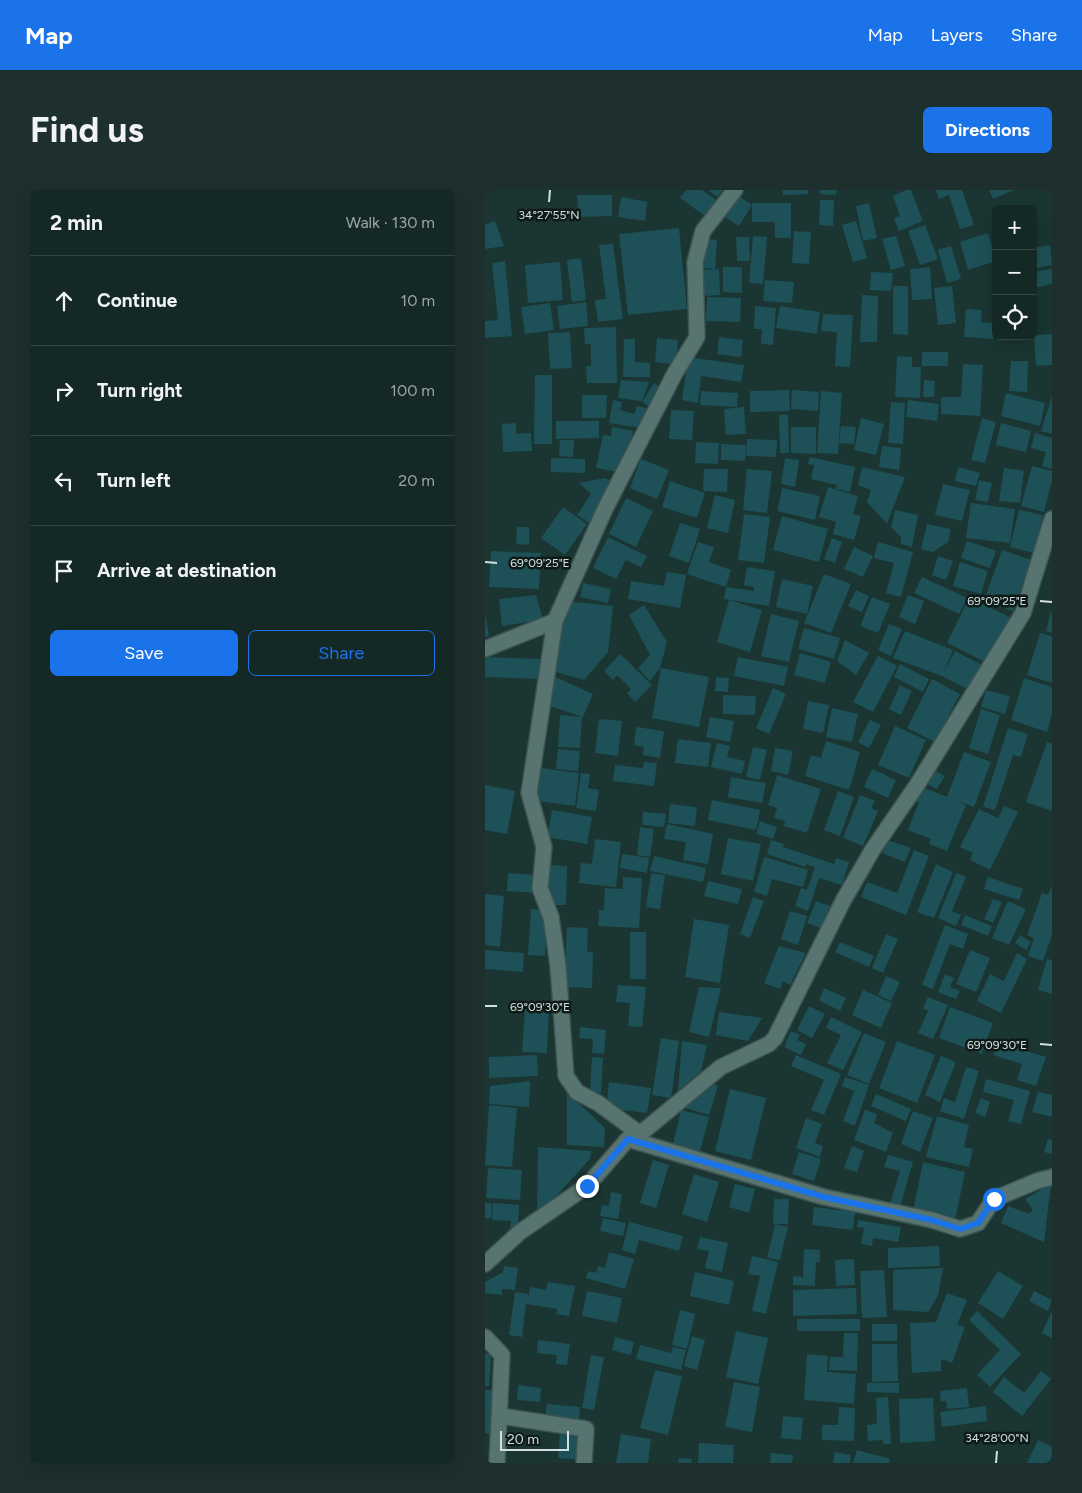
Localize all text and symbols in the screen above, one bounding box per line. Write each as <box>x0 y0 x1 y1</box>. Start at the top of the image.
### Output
text: Map <box>25 21 73 50</box>
text: Map <box>868 24 903 46</box>
text: Layers <box>931 24 983 46</box>
text: Share <box>1011 24 1057 46</box>
button: Directions <box>923 107 1052 153</box>
text: Find us <box>30 109 144 151</box>
map controls <box>992 205 1037 340</box>
button: + <box>992 205 1037 250</box>
text: 34°27'55"N <box>519 208 579 222</box>
text: 2 min <box>50 210 103 235</box>
text: Walk · 130 m <box>346 213 435 232</box>
button: − <box>992 250 1037 295</box>
icon: ahead <box>50 287 78 315</box>
text: Continue <box>97 289 177 312</box>
text: 10 m <box>401 291 435 310</box>
button: locate <box>992 295 1037 340</box>
icon: right <box>50 377 78 405</box>
text: Turn right <box>97 379 183 402</box>
text: 100 m <box>390 381 435 400</box>
icon: left <box>50 467 78 495</box>
text: Turn left <box>97 469 171 492</box>
text: 20 m <box>398 471 435 490</box>
text: 69°09'25"E <box>510 556 570 570</box>
icon: arrive <box>50 557 78 585</box>
text: Arrive at destination <box>97 559 276 582</box>
text: 69°09'25"E <box>967 594 1027 608</box>
button: Save <box>50 630 238 676</box>
button: Share <box>248 630 435 676</box>
text: 69°09'30"E <box>510 1000 570 1014</box>
text: 69°09'30"E <box>967 1038 1027 1052</box>
route end <box>576 1175 599 1198</box>
route start <box>983 1188 1006 1211</box>
scale bar <box>500 1428 569 1451</box>
text: 20 m <box>507 1431 539 1448</box>
text: 34°28'00"N <box>965 1431 1029 1445</box>

